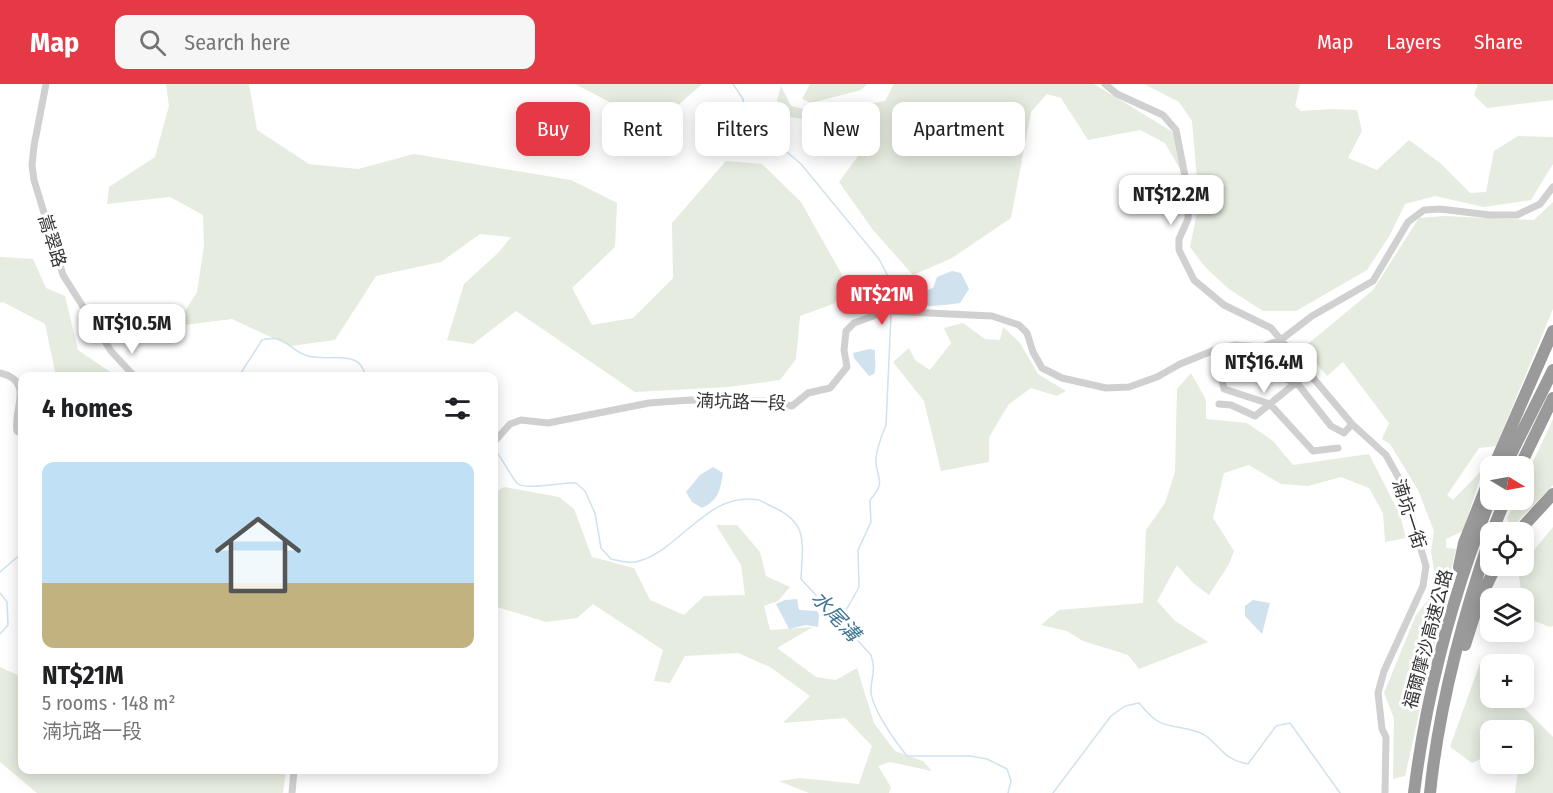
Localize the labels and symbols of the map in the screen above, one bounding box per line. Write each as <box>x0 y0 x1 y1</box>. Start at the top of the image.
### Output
pin: NT$12.2M <box>1109 175 1233 226</box>
street label: 嵩翠路 <box>34 212 70 270</box>
pin: NT$21M <box>833 275 931 326</box>
pin: NT$10.5M <box>70 304 194 355</box>
pin: NT$16.4M <box>1202 343 1326 394</box>
street label: 湳坑路一段 <box>696 389 786 415</box>
north arrow <box>1480 456 1534 510</box>
street label: 湳坑一街 <box>1387 476 1431 552</box>
street label: 福爾摩沙高速公路 <box>1399 567 1457 711</box>
water label: 水尾溝 <box>807 586 867 648</box>

